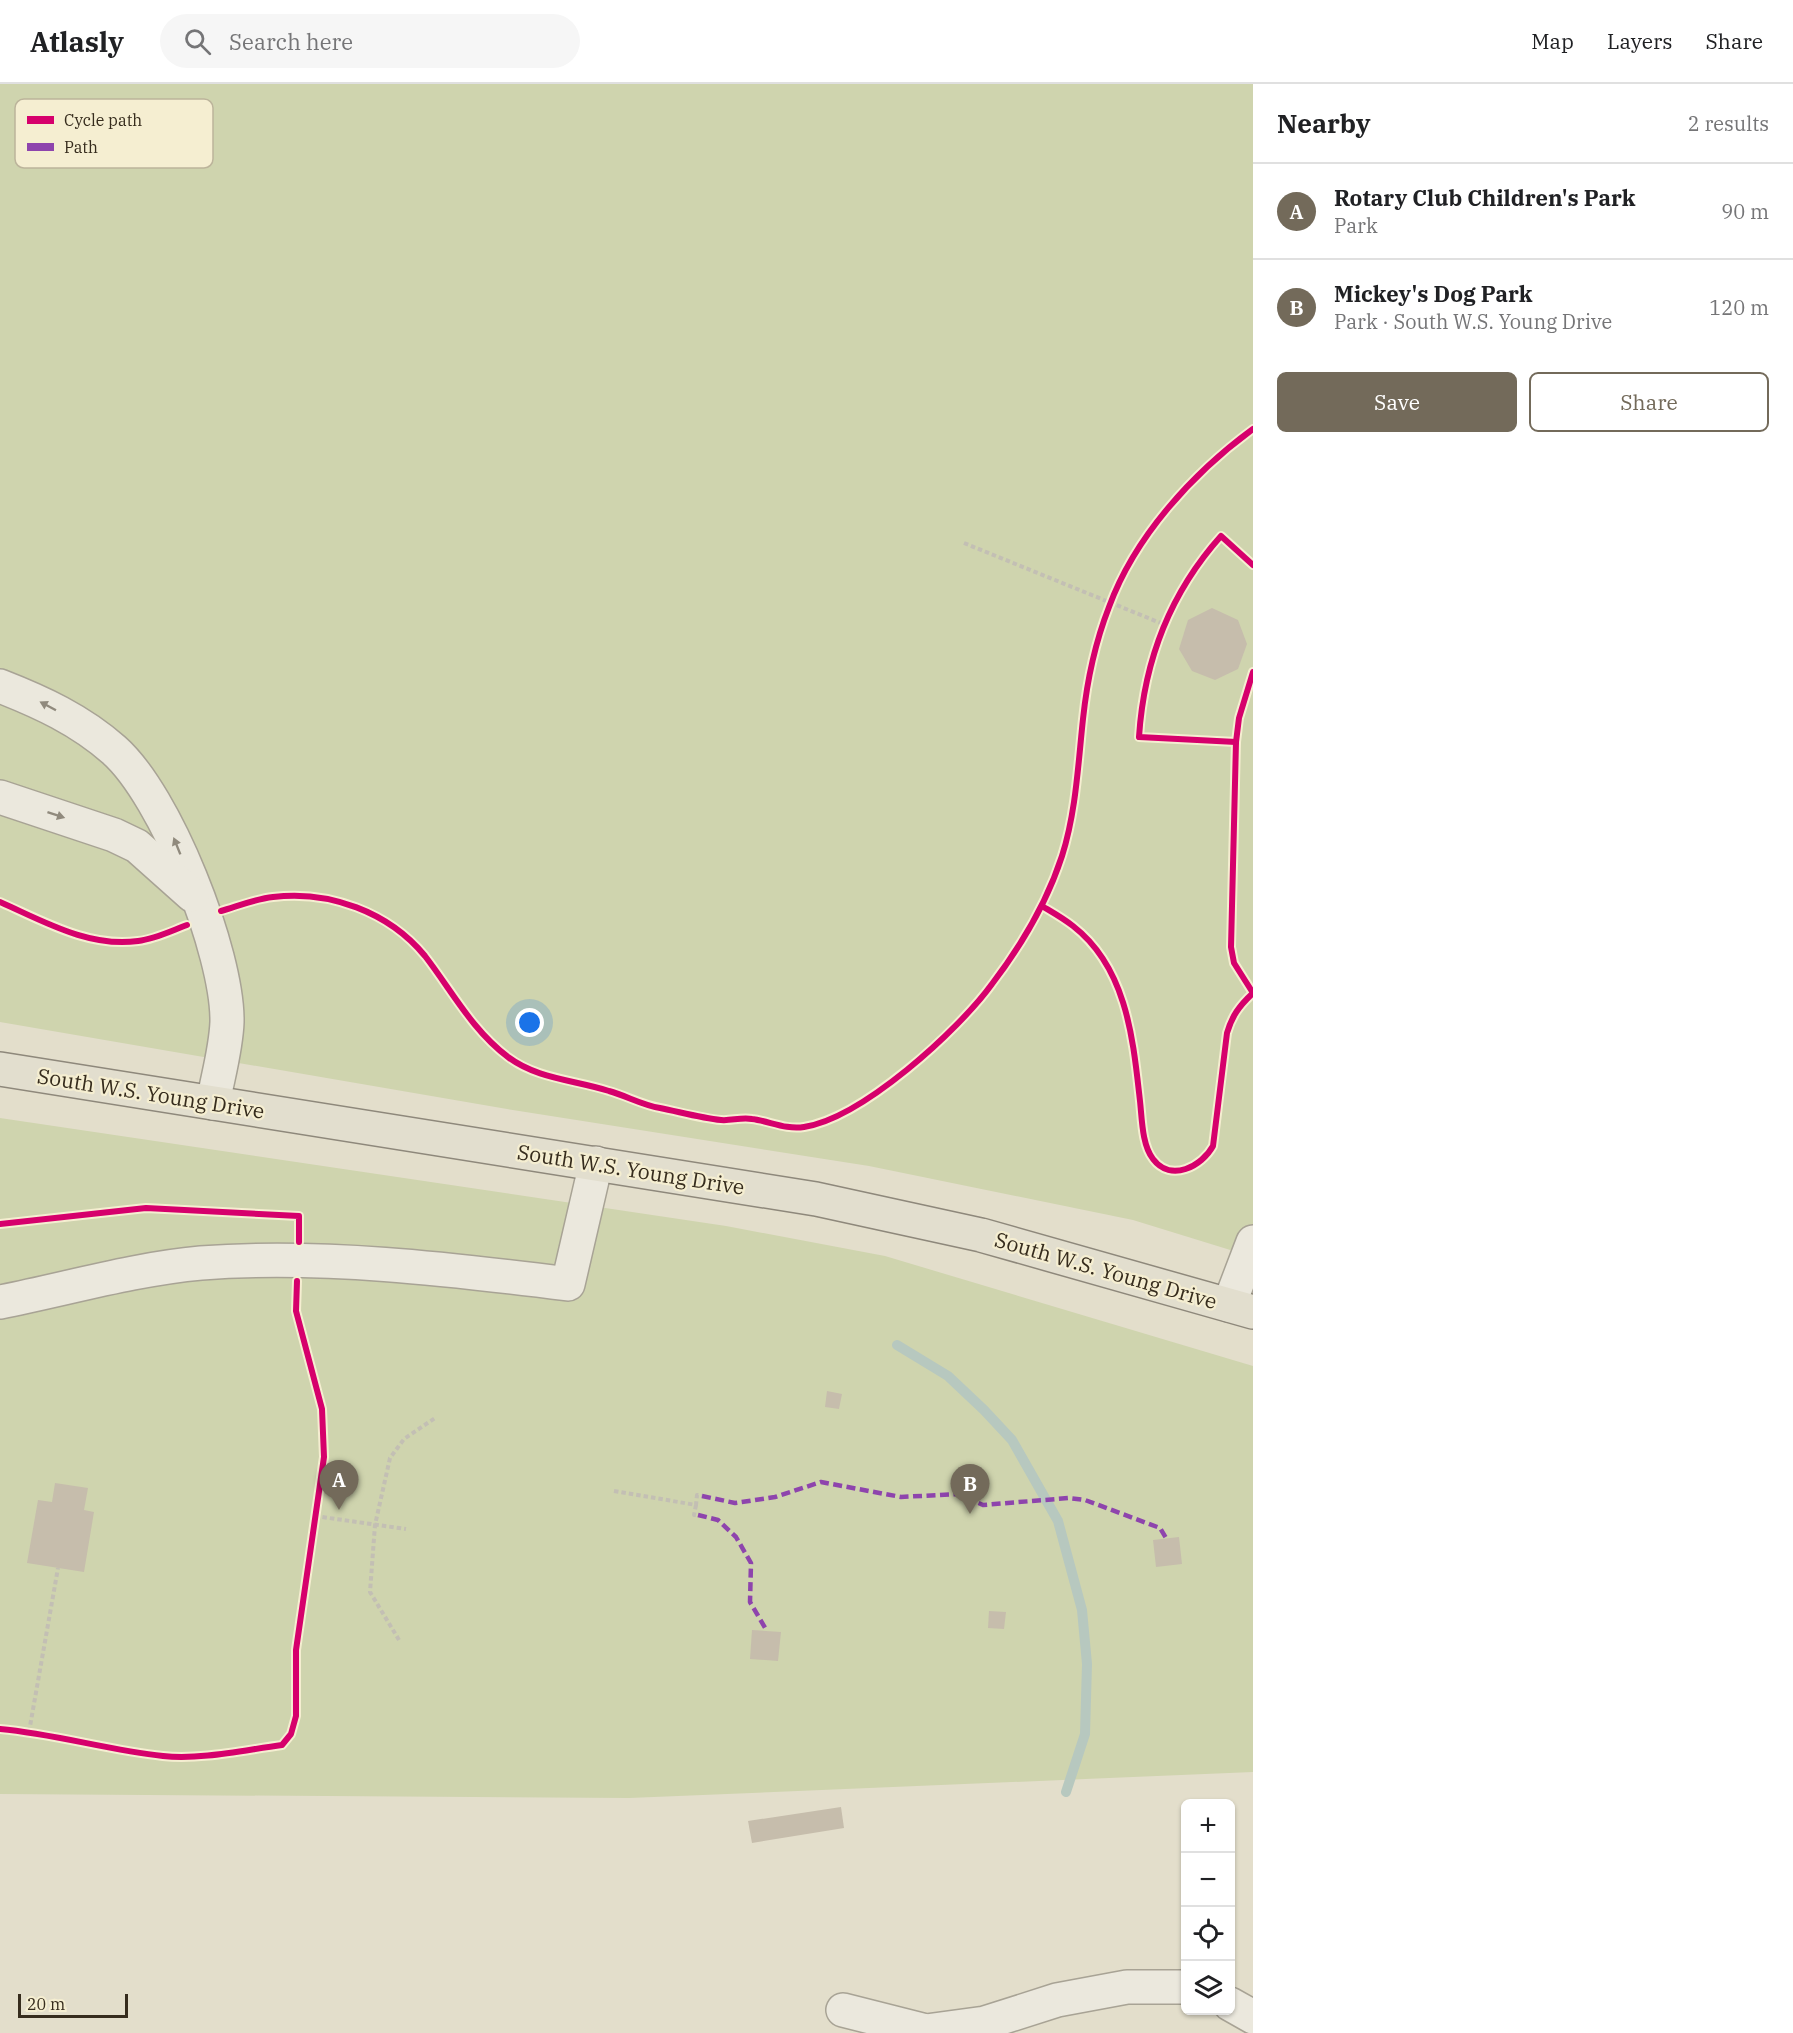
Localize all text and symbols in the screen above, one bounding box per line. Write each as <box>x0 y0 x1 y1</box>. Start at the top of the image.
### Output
search box <box>160 14 580 68</box>
text: Atlasly <box>30 23 124 60</box>
icon: search <box>181 25 214 58</box>
text: Search here <box>229 27 353 56</box>
text: Map <box>1531 27 1574 55</box>
text: Layers <box>1607 27 1673 55</box>
text: Share <box>1706 27 1763 55</box>
legend <box>15 99 213 168</box>
text: Nearby <box>1277 106 1371 140</box>
text: Cycle path <box>64 110 142 130</box>
text: 2 results <box>1688 110 1769 137</box>
text: Path <box>64 137 98 157</box>
text: Rotary Club Children's Park <box>1334 183 1636 212</box>
text: A <box>1290 198 1303 225</box>
text: 90 m <box>1721 198 1769 225</box>
text: Park <box>1334 212 1378 239</box>
text: Mickey's Dog Park <box>1334 279 1533 308</box>
text: B <box>1289 294 1304 321</box>
text: 120 m <box>1709 294 1769 321</box>
text: Park · South W.S. Young Drive <box>1334 308 1612 335</box>
button: Save <box>1277 372 1517 432</box>
button: Share <box>1529 372 1769 432</box>
one-way arrow <box>39 701 56 711</box>
one-way arrow <box>47 811 65 820</box>
one-way arrow <box>171 837 181 855</box>
your location <box>515 1008 544 1037</box>
street label: South W.S. Young Drive <box>35 1061 267 1125</box>
street label: South W.S. Young Drive <box>515 1137 747 1201</box>
street label: South W.S. Young Drive <box>992 1225 1220 1315</box>
pin: A <box>320 1460 358 1510</box>
pin: B <box>950 1464 990 1514</box>
map controls <box>1181 1799 1235 2015</box>
button: + <box>1181 1799 1235 1853</box>
button: − <box>1181 1853 1235 1907</box>
button: locate <box>1181 1907 1235 1961</box>
button: layers <box>1181 1961 1235 2015</box>
scale bar <box>18 1991 128 2018</box>
text: 20 m <box>27 1994 65 2014</box>

